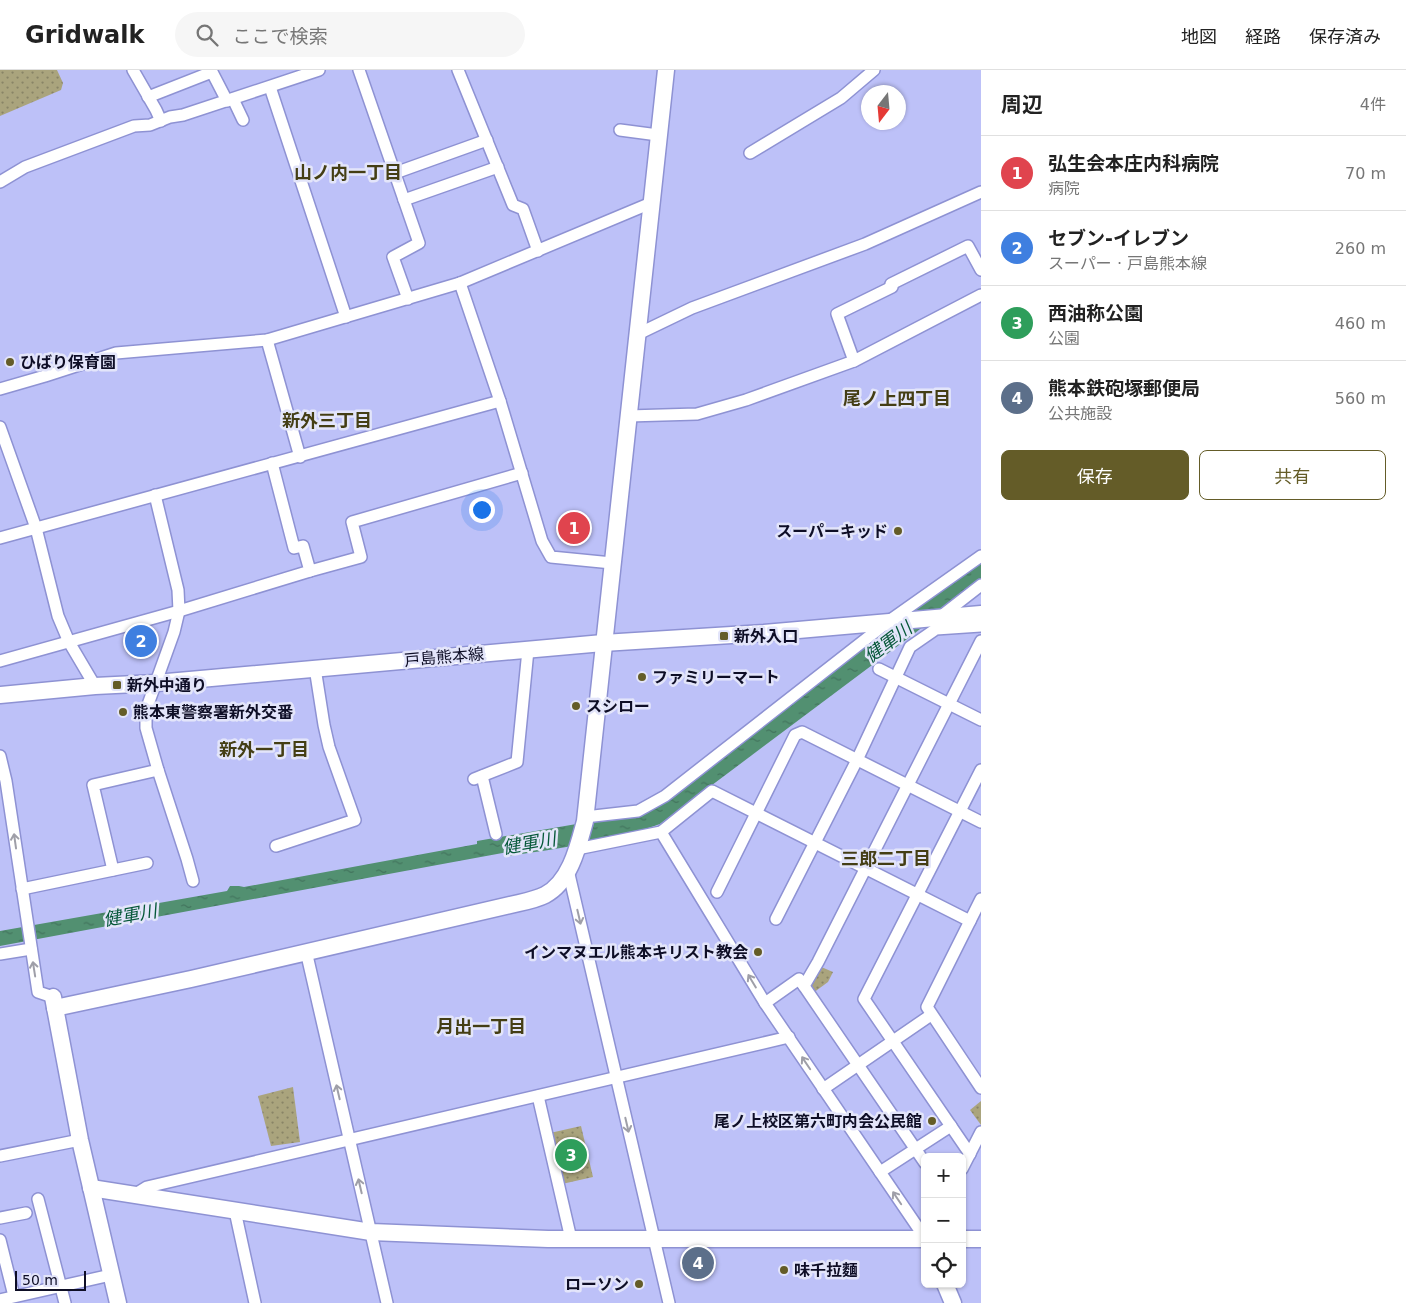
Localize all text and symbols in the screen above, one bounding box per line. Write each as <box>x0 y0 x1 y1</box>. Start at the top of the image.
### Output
search box <box>175 12 525 57</box>
text: Gridwalk <box>25 21 145 49</box>
icon: search <box>193 21 221 49</box>
text: ここで検索 <box>233 25 328 47</box>
text: 地図 <box>1181 26 1217 47</box>
text: 経路 <box>1245 26 1281 47</box>
text: 保存済み <box>1309 26 1381 47</box>
north arrow <box>861 85 906 130</box>
text: 周辺 <box>1001 93 1043 117</box>
text: 4件 <box>1360 95 1386 114</box>
text: 弘生会本庄内科病院 <box>1048 152 1219 174</box>
district label: 山ノ内一丁目 <box>294 162 402 183</box>
text: 1 <box>1011 164 1023 183</box>
text: 70 m <box>1345 164 1386 183</box>
text: 病院 <box>1048 179 1080 198</box>
text: セブン-イレブン <box>1048 227 1189 249</box>
text: 2 <box>1011 239 1023 258</box>
text: 260 m <box>1335 239 1386 258</box>
text: スーパー · 戸島熊本線 <box>1048 254 1207 273</box>
text: 西油称公園 <box>1048 302 1143 324</box>
text: 3 <box>1011 314 1023 333</box>
text: 460 m <box>1335 314 1386 333</box>
text: 公園 <box>1048 329 1080 348</box>
place label: ひばり保育園 <box>20 353 116 372</box>
marker: ひばり保育園 <box>4 356 16 368</box>
text: 熊本鉄砲塚郵便局 <box>1048 377 1200 399</box>
district label: 尾ノ上四丁目 <box>843 388 951 409</box>
text: 4 <box>1011 389 1023 408</box>
text: 560 m <box>1335 389 1386 408</box>
text: 公共施設 <box>1048 404 1112 423</box>
district label: 新外三丁目 <box>282 410 372 431</box>
button: 保存 <box>1001 450 1189 500</box>
button: 共有 <box>1199 450 1386 500</box>
your location <box>469 497 495 523</box>
pin: 1 <box>558 509 590 547</box>
place label: スーパーキッド <box>776 522 888 541</box>
marker: スーパーキッド <box>892 525 904 537</box>
water label: 健軍川 <box>860 616 917 667</box>
pin: 2 <box>125 622 157 660</box>
place label: 新外入口 <box>734 627 798 646</box>
marker: 新外入口 <box>718 630 730 642</box>
street label: 戸島熊本線 <box>403 644 485 670</box>
place label: ファミリーマート <box>652 668 780 687</box>
marker: ファミリーマート <box>636 671 648 683</box>
place label: 新外中通り <box>127 676 207 695</box>
marker: 新外中通り <box>111 679 123 691</box>
place label: スシロー <box>586 697 650 716</box>
marker: スシロー <box>570 700 582 712</box>
place label: 熊本東警察署新外交番 <box>133 703 293 722</box>
marker: 熊本東警察署新外交番 <box>117 706 129 718</box>
district label: 新外一丁目 <box>219 739 309 760</box>
water label: 健軍川 <box>501 828 559 858</box>
one-way arrow <box>10 833 20 849</box>
district label: 三郎二丁目 <box>841 848 931 869</box>
water label: 健軍川 <box>102 900 160 930</box>
one-way arrow <box>575 909 584 925</box>
place label: インマヌエル熊本キリスト教会 <box>524 943 748 962</box>
marker: インマヌエル熊本キリスト教会 <box>752 946 764 958</box>
one-way arrow <box>29 962 39 978</box>
one-way arrow <box>747 975 757 989</box>
district label: 月出一丁目 <box>436 1016 526 1037</box>
one-way arrow <box>801 1056 811 1070</box>
one-way arrow <box>333 1085 342 1101</box>
place label: 尾ノ上校区第六町内会公民館 <box>714 1112 922 1131</box>
marker: 尾ノ上校区第六町内会公民館 <box>926 1115 938 1127</box>
one-way arrow <box>623 1116 632 1132</box>
pin: 3 <box>555 1136 587 1174</box>
map controls <box>921 1153 966 1288</box>
button: + <box>921 1153 966 1198</box>
one-way arrow <box>355 1179 364 1195</box>
one-way arrow <box>892 1191 902 1205</box>
button: − <box>921 1198 966 1243</box>
button: locate <box>921 1243 966 1288</box>
pin: 4 <box>682 1244 714 1282</box>
place label: 味千拉麵 <box>794 1261 858 1280</box>
marker: 味千拉麵 <box>778 1264 790 1276</box>
scale bar <box>15 1268 86 1291</box>
text: 50 m <box>22 1272 58 1288</box>
place label: ローソン <box>565 1275 629 1294</box>
marker: ローソン <box>633 1278 645 1290</box>

